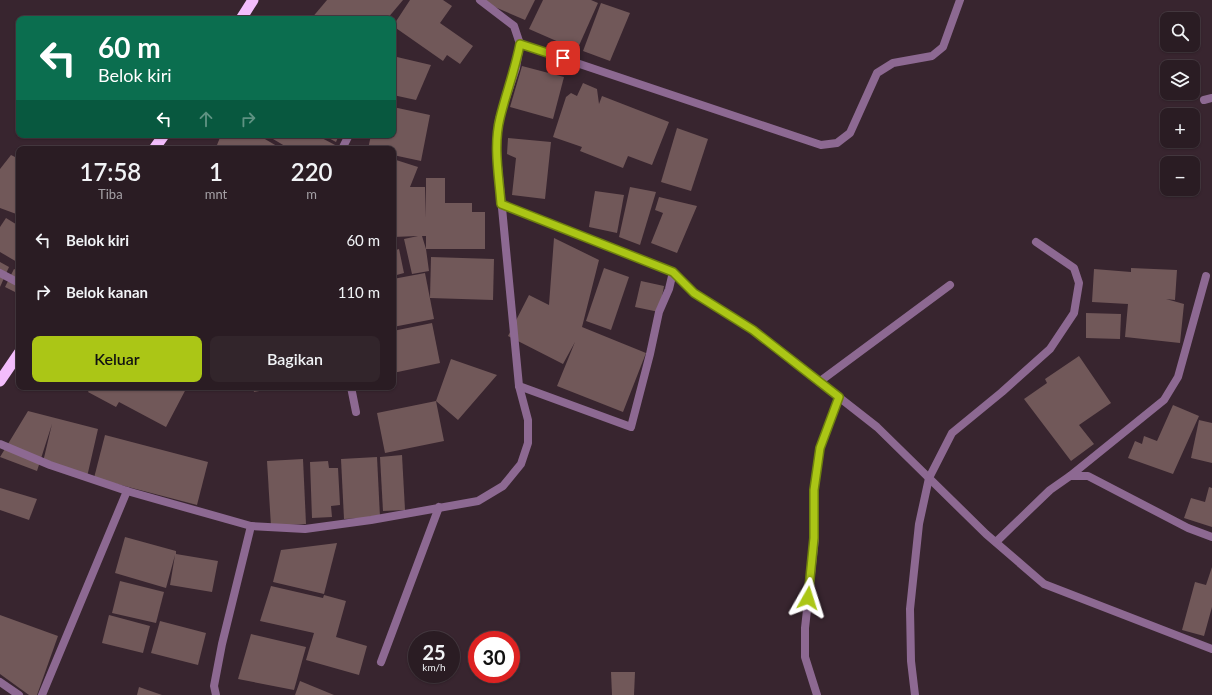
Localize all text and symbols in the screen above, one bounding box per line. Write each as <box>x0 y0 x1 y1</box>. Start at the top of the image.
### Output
map controls <box>1160 12 1200 196</box>
button: search <box>1160 12 1200 52</box>
text: 60 m <box>98 30 161 64</box>
icon: left <box>32 32 84 84</box>
pin <box>546 41 580 75</box>
icon: arrive <box>552 47 574 69</box>
button: layers <box>1160 60 1200 100</box>
text: Belok kiri <box>98 64 172 86</box>
icon: left <box>153 108 175 130</box>
icon: ahead <box>195 108 217 130</box>
icon: right <box>237 108 259 130</box>
button: + <box>1160 108 1200 148</box>
button: − <box>1160 156 1200 196</box>
text: 17:58 <box>79 157 141 186</box>
text: 1 <box>209 157 223 186</box>
text: 220 <box>291 157 332 186</box>
text: Tiba <box>98 186 123 202</box>
text: mnt <box>205 186 227 202</box>
text: m <box>306 186 317 202</box>
icon: left <box>32 229 54 251</box>
text: Belok kiri <box>66 231 129 249</box>
text: 60 m <box>346 231 380 249</box>
icon: right <box>32 281 54 303</box>
text: Belok kanan <box>66 283 148 301</box>
text: 110 m <box>338 283 380 301</box>
button: Keluar <box>32 336 202 382</box>
button: Bagikan <box>210 336 380 382</box>
position arrow <box>787 577 829 619</box>
speed limit sign: 30 <box>468 631 520 683</box>
text: 25 <box>422 640 446 664</box>
text: km/h <box>422 661 446 673</box>

